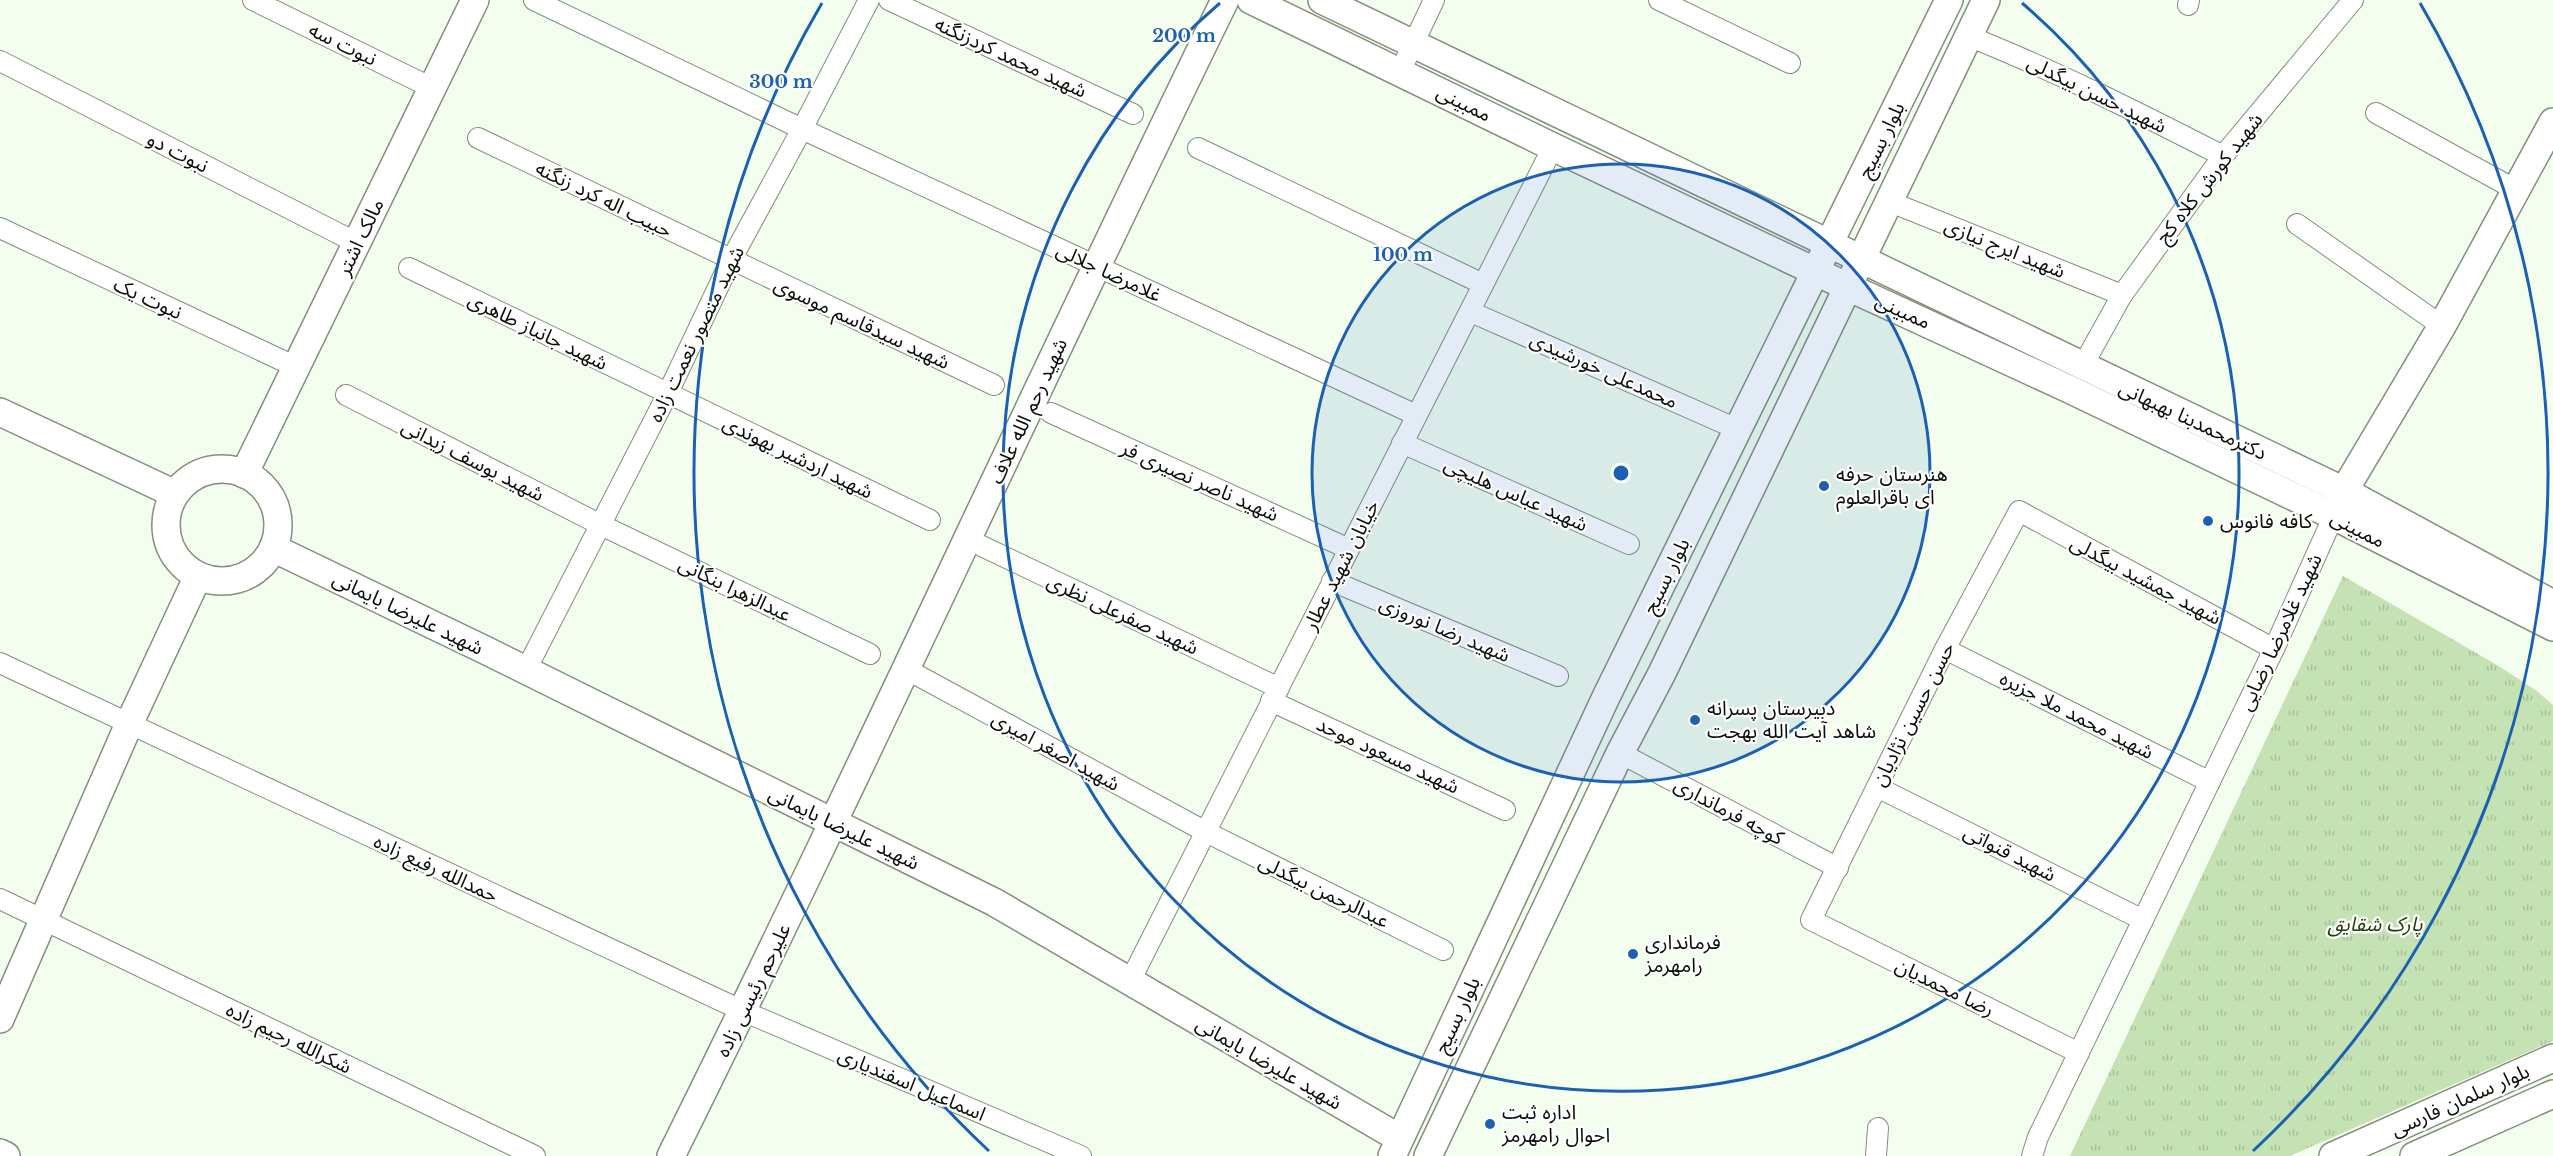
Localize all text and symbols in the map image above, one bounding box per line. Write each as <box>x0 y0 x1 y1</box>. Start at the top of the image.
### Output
street label: شهید محمد کردزنگنه <box>931 11 1091 103</box>
street label: نبوت سه <box>305 17 381 71</box>
text: 200 m <box>1152 25 1216 47</box>
street label: شهید حسن بیگدلی <box>2023 50 2171 138</box>
text: 300 m <box>749 71 813 93</box>
street label: ممبینی <box>1433 80 1495 126</box>
street label: بلوار بسیج <box>1852 98 1912 183</box>
street label: شهید کورش کلاه کج <box>2151 108 2270 250</box>
street label: نبوت دو <box>143 126 213 178</box>
street label: حبیب اله کرد زنگنه <box>532 156 676 242</box>
street label: مالک اشتر <box>331 195 389 280</box>
street label: شهید ایرج نیازی <box>1940 213 2069 286</box>
street label: غلامرضا جلالی <box>1053 237 1165 307</box>
street label: شهید منصور نعمت زاده <box>643 242 749 426</box>
text: 100 m <box>1373 244 1433 266</box>
street label: نبوت یک <box>110 272 186 324</box>
street label: شهید سیدقاسم موسوی <box>769 272 954 377</box>
street label: شهید جانباز طاهری <box>464 287 612 375</box>
street label: ممبینی <box>1872 288 1934 334</box>
street label: محمدعلی خورشیدی <box>1527 327 1681 413</box>
street label: شهید رحم الله علاف <box>984 334 1075 489</box>
street label: دکترمحمدبنا بهبهانی <box>2115 375 2271 465</box>
street label: شهید اردشیر بهوندی <box>719 410 877 504</box>
street label: شهید یوسف زیدانی <box>398 414 548 506</box>
street label: شهید ناصر نصیری فر <box>1116 435 1283 527</box>
street label: شهید عباس هلیچی <box>1440 452 1592 537</box>
place label: هنرستان حرفه ای باقرالعلوم <box>1836 462 1948 512</box>
centre of rings <box>1611 463 1631 483</box>
marker: هنرستان حرفه ای باقرالعلوم <box>1817 479 1831 493</box>
street label: خیابان شهید عطار <box>1297 496 1384 635</box>
street label: ممبینی <box>2327 505 2389 553</box>
place label: کافه فانوس <box>2220 509 2313 533</box>
marker: کافه فانوس <box>2201 514 2215 528</box>
street label: شهید جمشید بیگدلی <box>2066 530 2226 630</box>
street label: بلوار بسیج <box>1637 534 1697 619</box>
street label: شهید غلامرضا رضایی <box>2233 550 2327 714</box>
street label: عبدالزهرا بنگانی <box>675 551 795 627</box>
street label: شهید علیرضا بایمانی <box>329 566 487 660</box>
street label: شهید صفرعلی نظری <box>1043 568 1203 660</box>
street label: شهید رضا نوروزی <box>1376 591 1514 667</box>
street label: حسن حسین نژادیان <box>1866 638 1960 790</box>
street label: شهید محمد ملا جزیره <box>1996 666 2158 764</box>
place label: دبیرستان پسرانه شاهد آیت الله بهجت <box>1707 696 1876 743</box>
street label: شهید اصغر امیری <box>988 706 1124 796</box>
street label: شهید مسعود موحد <box>1313 711 1463 799</box>
marker: دبیرستان پسرانه شاهد آیت الله بهجت <box>1688 713 1702 727</box>
street label: کوچه فرمانداری <box>1670 772 1789 851</box>
street label: شهید علیرضا بایمانی <box>765 781 923 875</box>
street label: شهید قنواتی <box>1960 820 2060 886</box>
street label: حمدالله رفیع زاده <box>369 829 502 910</box>
street label: عبدالرحمن بیگدلی <box>1255 849 1393 933</box>
park label: پارک شقایق <box>2328 912 2422 937</box>
street label: علیرحم رئیسی زاده <box>710 919 798 1062</box>
place label: فرمانداری رامهرمز <box>1644 930 1721 977</box>
marker: فرمانداری رامهرمز <box>1626 947 1640 961</box>
street label: رضا محمدیان <box>1892 953 1998 1021</box>
street label: بلوار بسیج <box>1429 973 1488 1058</box>
street label: شکرالله رحیم زاده <box>221 997 356 1081</box>
street label: شهید علیرضا بایمانی <box>1192 1011 1346 1115</box>
street label: اسماعیل اسفندیاری <box>835 1042 989 1126</box>
street label: بلوار سلمان فارسی <box>2387 1059 2533 1141</box>
place label: اداره ثبت احوال رامهرمز <box>1501 1100 1610 1147</box>
marker: اداره ثبت احوال رامهرمز <box>1483 1117 1497 1131</box>

